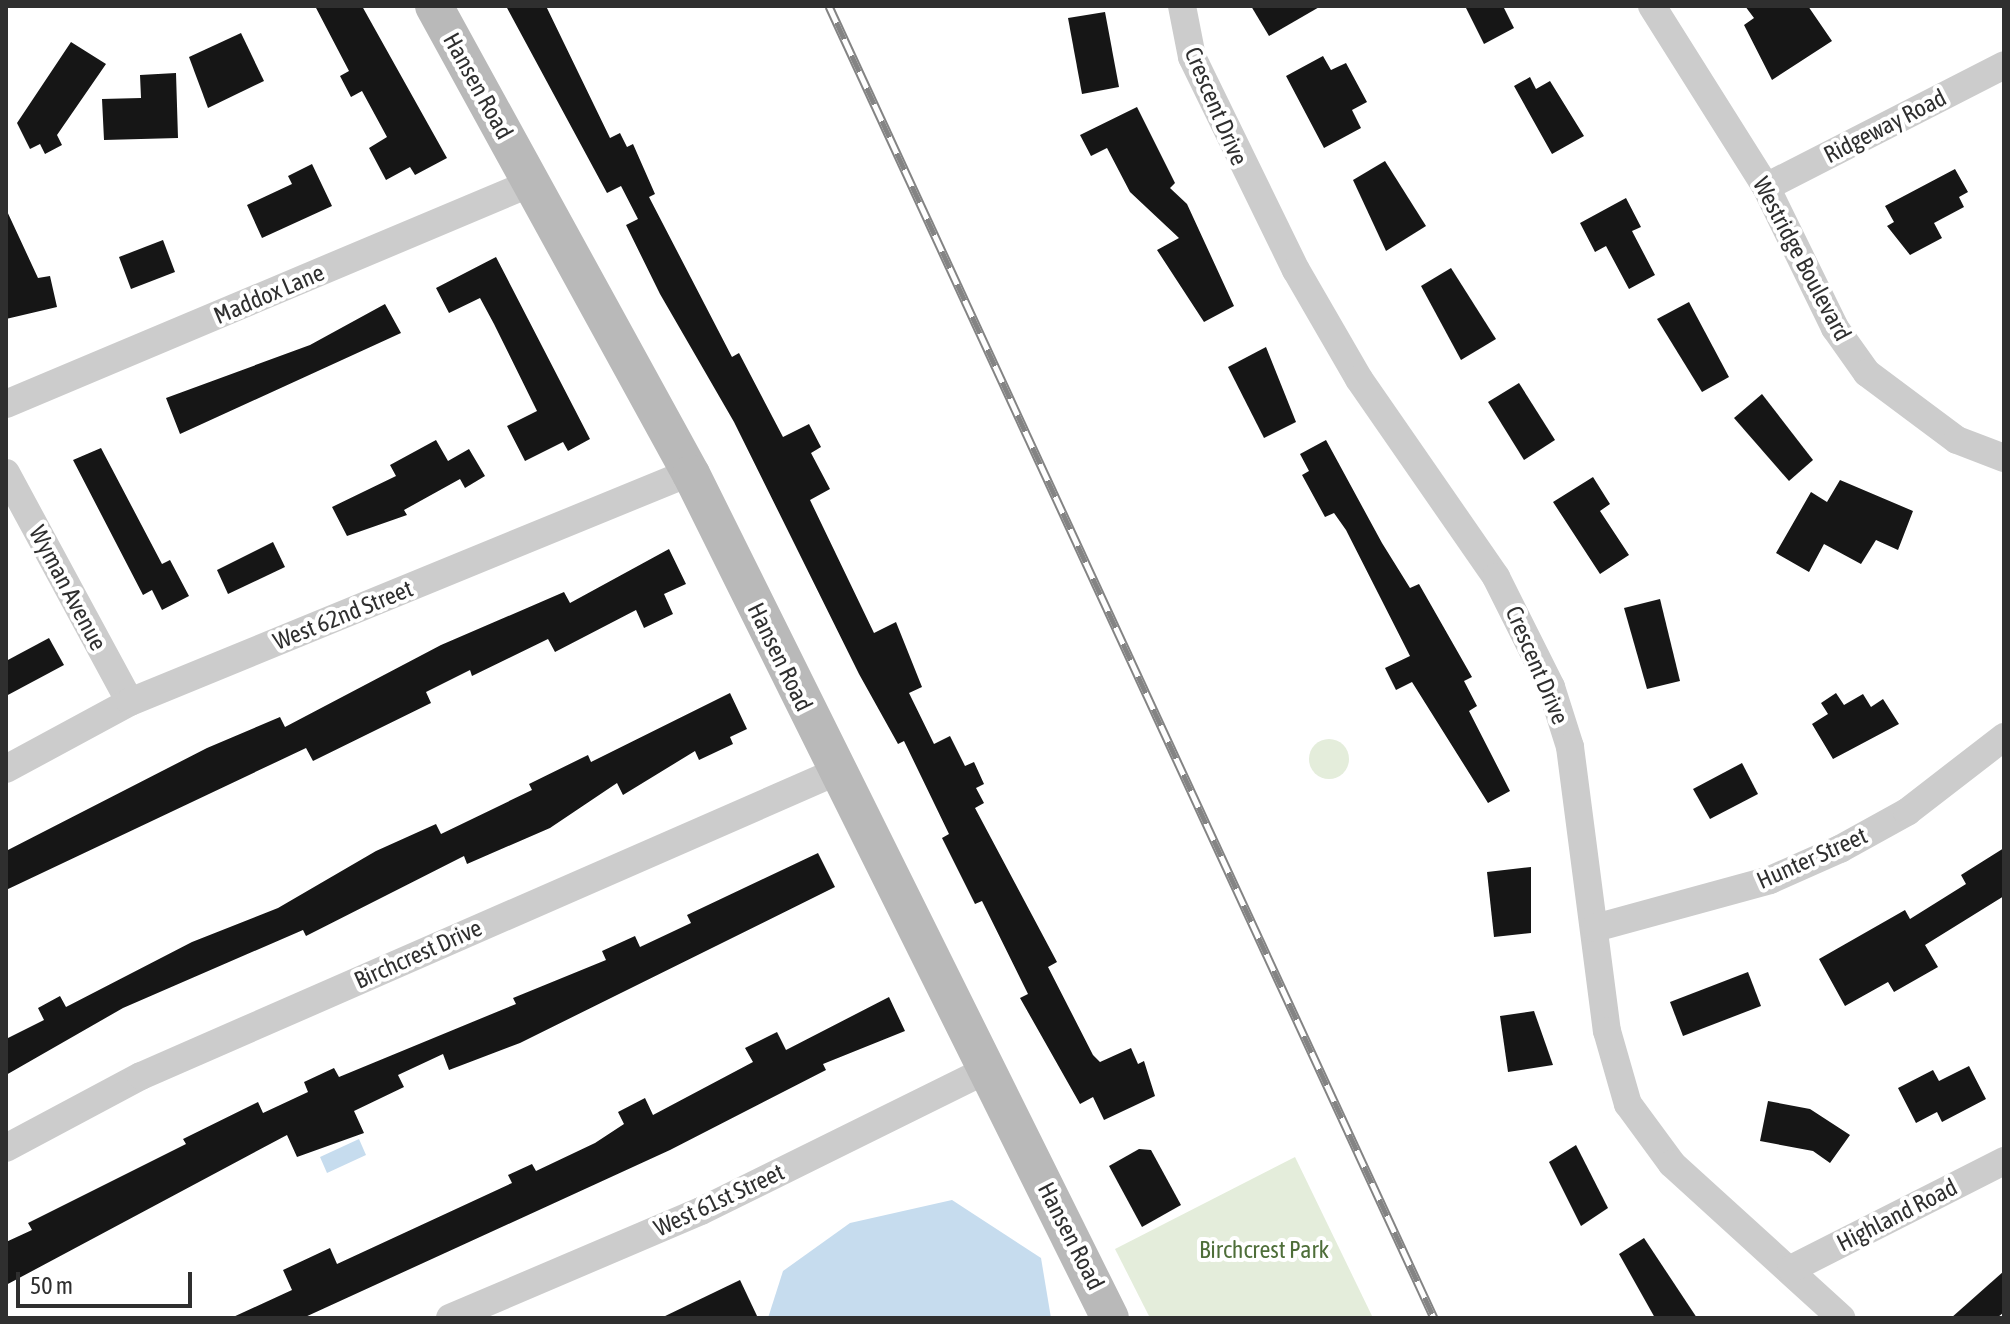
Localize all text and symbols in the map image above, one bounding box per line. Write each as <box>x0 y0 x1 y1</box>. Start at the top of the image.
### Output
street label: Hansen Road <box>437 28 519 144</box>
street label: Crescent Drive <box>1178 43 1254 169</box>
street label: Ridgeway Road <box>1819 83 1951 169</box>
street label: Westridge Boulevard <box>1747 172 1857 346</box>
street label: Maddox Lane <box>210 258 328 330</box>
street label: Wyman Avenue <box>23 521 113 655</box>
street label: West 62nd Street <box>269 574 417 656</box>
street label: Hansen Road <box>741 598 819 716</box>
street label: Crescent Drive <box>1499 602 1575 728</box>
street label: Hunter Street <box>1752 821 1872 895</box>
street label: Birchcrest Drive <box>350 913 486 995</box>
street label: West 61st Street <box>649 1157 789 1243</box>
street label: Highland Road <box>1832 1172 1962 1258</box>
street label: Hansen Road <box>1032 1177 1110 1295</box>
park label: Birchcrest Park <box>1199 1236 1329 1264</box>
scale bar <box>20 1256 196 1306</box>
text: 50 m <box>30 1272 73 1299</box>

